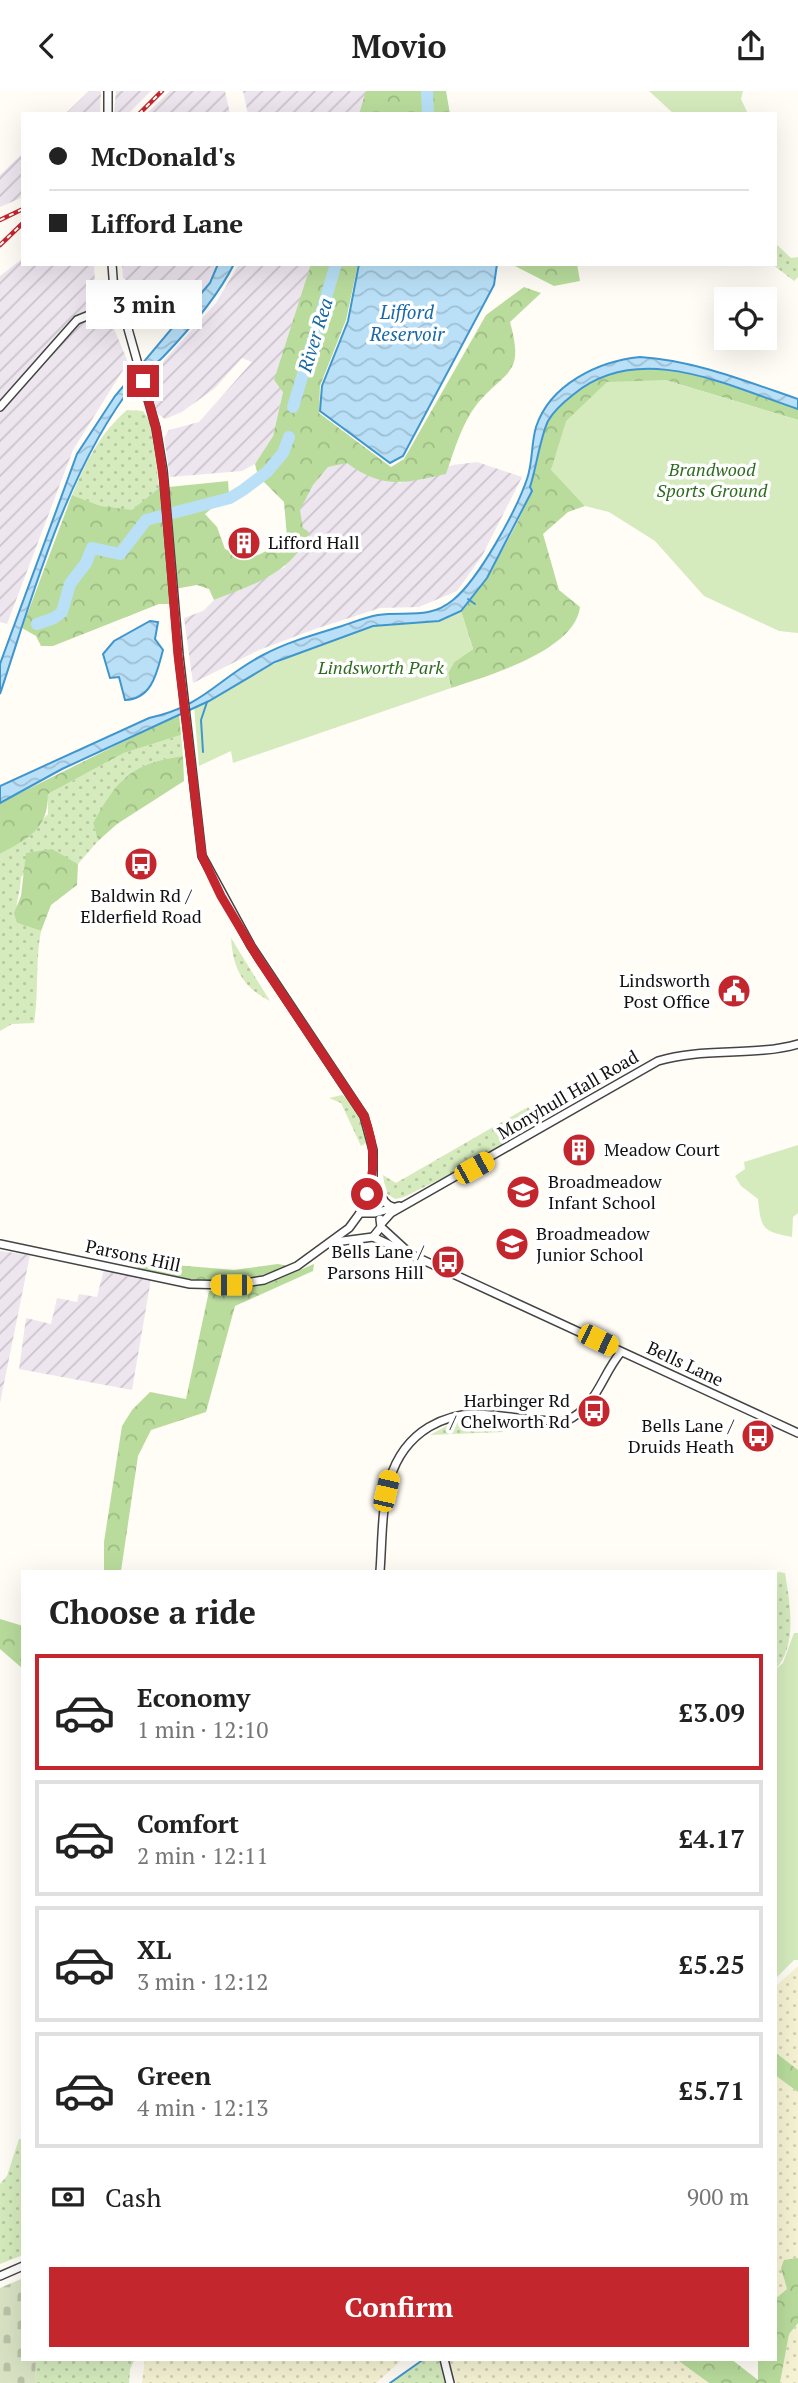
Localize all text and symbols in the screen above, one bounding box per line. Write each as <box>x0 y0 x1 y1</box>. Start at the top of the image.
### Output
text: Movio <box>351 25 447 67</box>
icon: back <box>28 27 66 65</box>
icon: share <box>732 27 770 65</box>
text: McDonald's <box>91 139 235 173</box>
text: Lifford Lane <box>91 206 243 240</box>
callout: 3 min <box>85 279 201 329</box>
map controls <box>714 287 777 350</box>
button: locate <box>714 287 777 350</box>
text: 3 min <box>113 289 175 320</box>
water label: River Rea <box>291 295 338 376</box>
water label: Lifford Reservoir <box>369 299 445 346</box>
route end <box>127 365 159 397</box>
park label: Brandwood Sports Ground <box>657 457 768 502</box>
building icon: Lifford Hall <box>225 524 263 562</box>
place label: Lifford Hall <box>268 530 360 554</box>
park label: Lindsworth Park <box>317 655 444 679</box>
bus stop icon: Baldwin Rd / Elderfield Road <box>122 845 160 883</box>
place label: Baldwin Rd / Elderfield Road <box>80 883 202 928</box>
place label: Lindsworth Post Office <box>619 968 710 1013</box>
public building icon: Lindsworth Post Office <box>715 972 753 1010</box>
street label: Monyhull Hall Road <box>493 1044 642 1144</box>
building icon: Meadow Court <box>560 1131 598 1169</box>
place label: Meadow Court <box>604 1137 720 1161</box>
car <box>451 1149 498 1187</box>
place label: Broadmeadow Infant School <box>548 1169 662 1214</box>
school or university icon: Broadmeadow Infant School <box>504 1173 542 1211</box>
route start <box>351 1178 383 1210</box>
place label: Broadmeadow Junior School <box>536 1221 650 1266</box>
school or university icon: Broadmeadow Junior School <box>493 1225 531 1263</box>
street label: Parsons Hill <box>83 1233 183 1277</box>
place label: Bells Lane / Parsons Hill <box>327 1239 425 1284</box>
bus stop icon: Bells Lane / Parsons Hill <box>429 1243 467 1281</box>
car <box>211 1275 253 1296</box>
car <box>575 1321 622 1359</box>
street label: Bells Lane <box>643 1335 728 1391</box>
place label: Harbinger Rd / Chelworth Rd <box>449 1388 570 1433</box>
bus stop icon: Harbinger Rd / Chelworth Rd <box>575 1392 613 1430</box>
place label: Bells Lane / Druids Heath <box>628 1413 735 1458</box>
bus stop icon: Bells Lane / Druids Heath <box>739 1417 777 1455</box>
car <box>372 1468 401 1514</box>
text: Choose a ride <box>49 1591 256 1633</box>
text: Economy <box>137 1680 250 1714</box>
icon: car <box>53 1681 116 1744</box>
text: £3.09 <box>679 1695 745 1729</box>
text: 1 min · 12:10 <box>137 1714 269 1745</box>
text: Comfort <box>137 1806 239 1840</box>
icon: car <box>53 1807 116 1870</box>
text: £4.17 <box>679 1821 745 1855</box>
text: 2 min · 12:11 <box>137 1840 269 1871</box>
text: XL <box>137 1932 171 1966</box>
icon: car <box>53 1933 116 1996</box>
text: £5.25 <box>679 1947 745 1981</box>
text: 3 min · 12:12 <box>137 1966 269 1997</box>
text: Green <box>137 2058 211 2092</box>
icon: car <box>53 2059 116 2122</box>
text: £5.71 <box>679 2073 745 2107</box>
text: 4 min · 12:13 <box>137 2092 269 2123</box>
icon: cash <box>49 2178 87 2216</box>
text: Cash <box>105 2180 161 2214</box>
text: 900 m <box>687 2181 749 2212</box>
button: Confirm <box>49 2267 749 2347</box>

